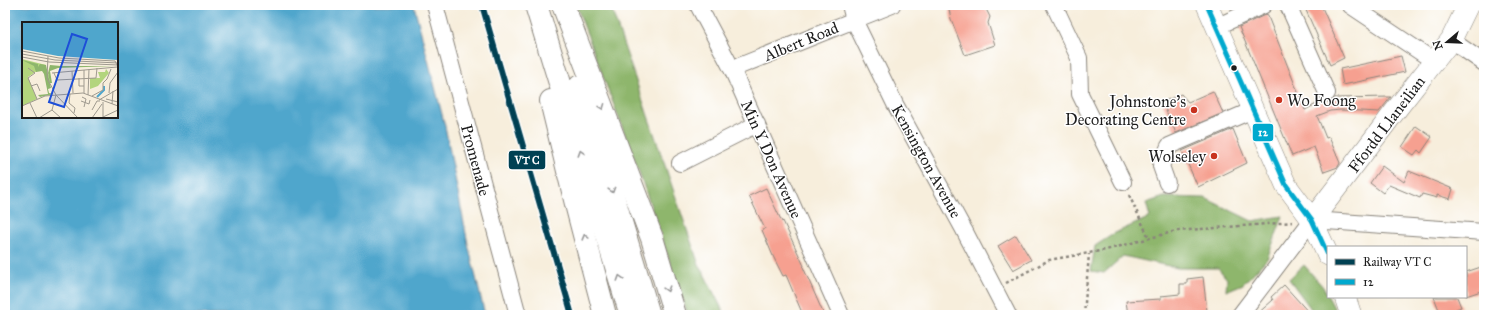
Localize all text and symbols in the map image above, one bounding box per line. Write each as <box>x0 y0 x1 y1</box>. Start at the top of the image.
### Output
street label: Albert Road <box>760 18 841 65</box>
inset map <box>22 22 118 118</box>
north arrow <box>1427 22 1467 62</box>
text: N <box>1430 38 1446 52</box>
unlabelled marker <box>1229 63 1239 73</box>
street label: Ffordd Llaneilian <box>1344 72 1429 176</box>
place label: Wo Foong <box>1287 91 1356 111</box>
place label: Johnstone's Decorating Centre <box>1065 92 1186 130</box>
marker: Wo Foong <box>1274 95 1284 105</box>
street label: Min Y Don Avenue <box>737 97 806 222</box>
street label: Kensington Avenue <box>887 101 966 222</box>
one-way arrow <box>598 103 606 110</box>
marker: Johnstone's Decorating Centre <box>1189 105 1199 115</box>
street label: Promenade <box>457 122 494 198</box>
line badge: 12 <box>1252 123 1274 142</box>
text: 12 <box>1258 126 1268 139</box>
place label: Wolseley <box>1148 147 1207 166</box>
line badge: VT C <box>508 150 546 170</box>
one-way arrow <box>577 150 586 157</box>
marker: Wolseley <box>1209 151 1219 161</box>
text: VT C <box>513 154 540 167</box>
one-way arrow <box>607 186 616 193</box>
one-way arrow <box>581 233 589 240</box>
legend <box>1327 246 1467 298</box>
text: Railway VT C <box>1363 255 1431 269</box>
one-way arrow <box>616 274 625 281</box>
text: 12 <box>1363 275 1374 289</box>
one-way arrow <box>662 285 671 292</box>

